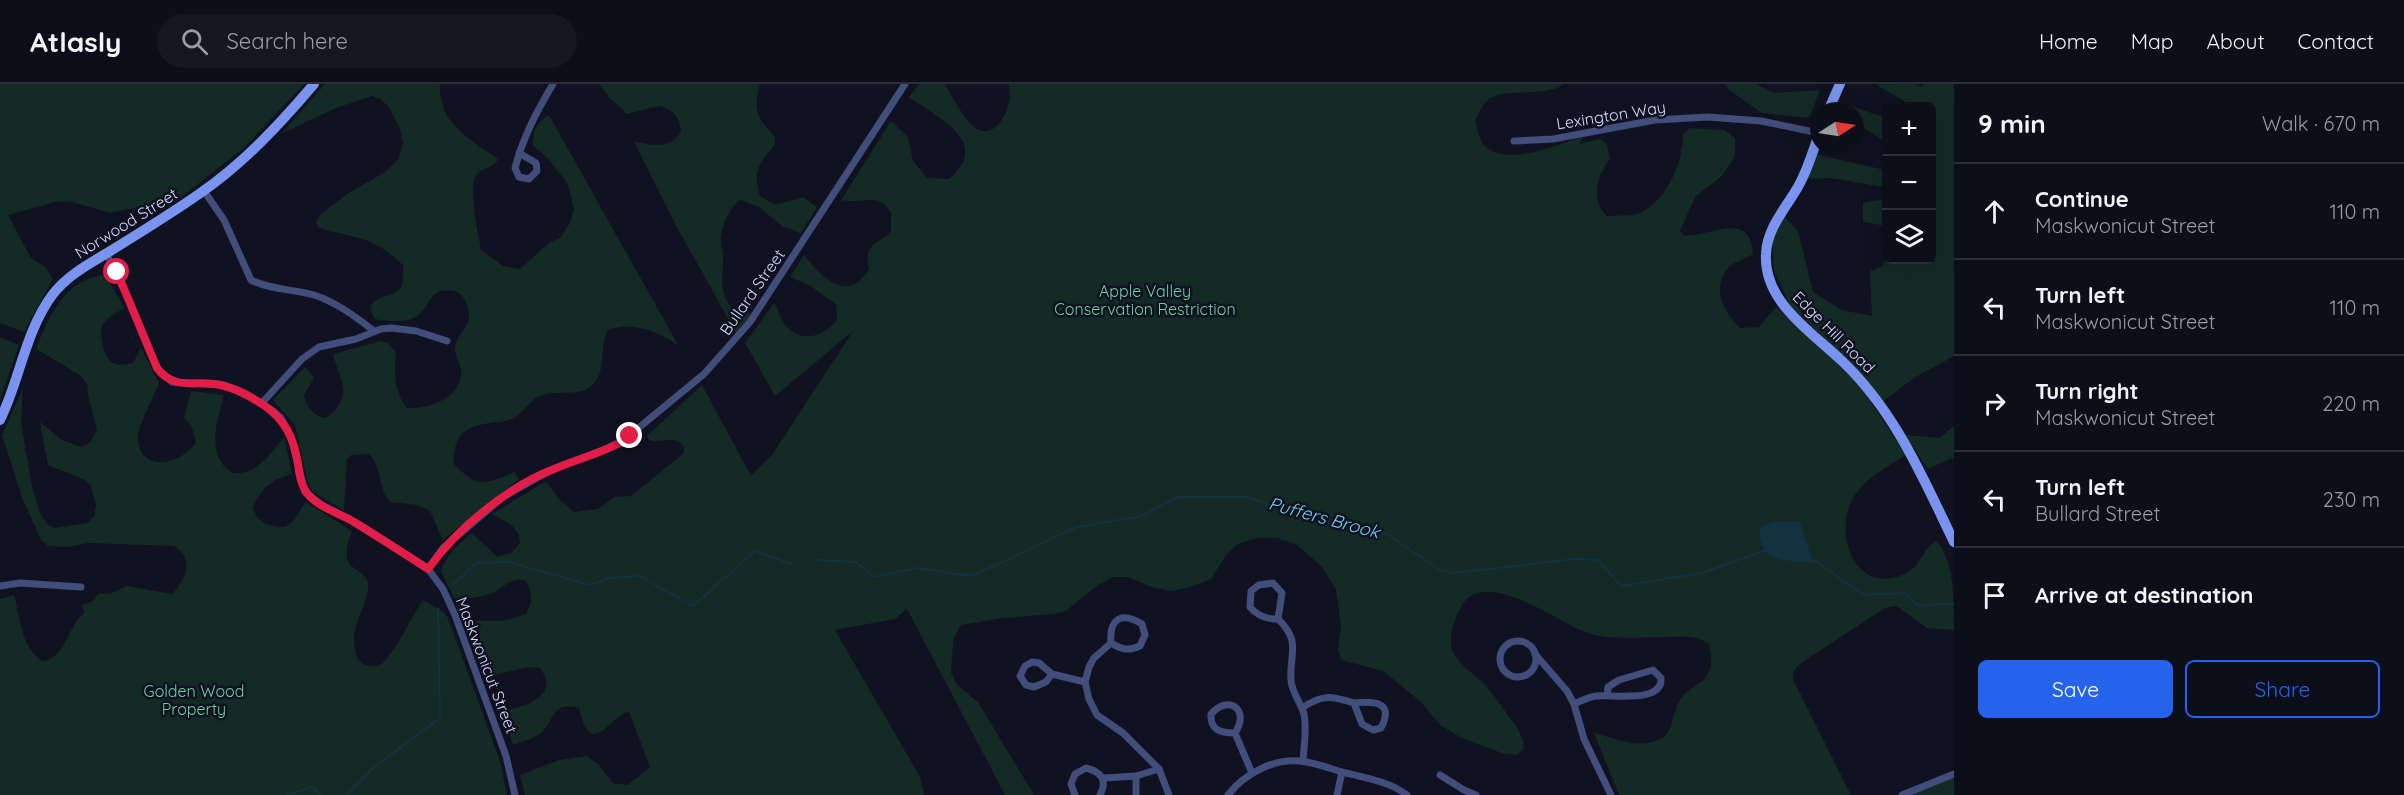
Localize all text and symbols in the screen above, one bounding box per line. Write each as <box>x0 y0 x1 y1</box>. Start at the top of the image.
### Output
search box <box>157 14 577 68</box>
text: Atlasly <box>30 24 121 59</box>
icon: search <box>178 25 211 58</box>
text: Search here <box>226 27 348 55</box>
text: Home <box>2039 28 2098 54</box>
text: Map <box>2131 28 2174 54</box>
text: About <box>2207 28 2265 54</box>
text: Contact <box>2298 28 2374 54</box>
street label: Lexington Way <box>1555 96 1667 134</box>
north arrow <box>1810 102 1864 156</box>
map controls <box>1882 102 1936 264</box>
button: + <box>1882 102 1936 156</box>
text: 9 min <box>1978 107 2046 140</box>
text: Walk · 670 m <box>2262 111 2380 136</box>
button: − <box>1882 156 1936 210</box>
street label: Norwood Street <box>71 183 181 263</box>
text: Continue <box>2035 185 2129 213</box>
icon: ahead <box>1978 195 2011 228</box>
text: 110 m <box>2330 199 2380 224</box>
button: layers <box>1882 210 1936 264</box>
text: Maskwonicut Street <box>2035 213 2215 238</box>
street label: Bullard Street <box>715 245 789 339</box>
route start <box>103 258 129 284</box>
park label: Apple Valley Conservation Restriction <box>1054 281 1236 319</box>
text: Turn left <box>2035 281 2125 309</box>
street label: Edge Hill Road <box>1789 287 1879 377</box>
icon: left <box>1978 291 2011 324</box>
text: 110 m <box>2330 295 2380 320</box>
text: Maskwonicut Street <box>2035 309 2215 334</box>
text: Turn right <box>2035 377 2139 405</box>
icon: right <box>1978 387 2011 420</box>
text: 220 m <box>2322 391 2380 416</box>
text: Maskwonicut Street <box>2035 405 2215 430</box>
route end <box>616 422 642 448</box>
text: Turn left <box>2035 473 2125 501</box>
icon: left <box>1978 483 2011 516</box>
text: 230 m <box>2323 487 2380 512</box>
water label: Puffers Brook <box>1266 492 1383 544</box>
text: Bullard Street <box>2035 501 2160 526</box>
icon: arrive <box>1978 579 2011 612</box>
text: Arrive at destination <box>2035 581 2253 609</box>
street label: Maskwonicut Street <box>452 594 522 736</box>
button: Save <box>1978 660 2173 718</box>
button: Share <box>2185 660 2380 718</box>
park label: Golden Wood Property <box>144 681 244 719</box>

